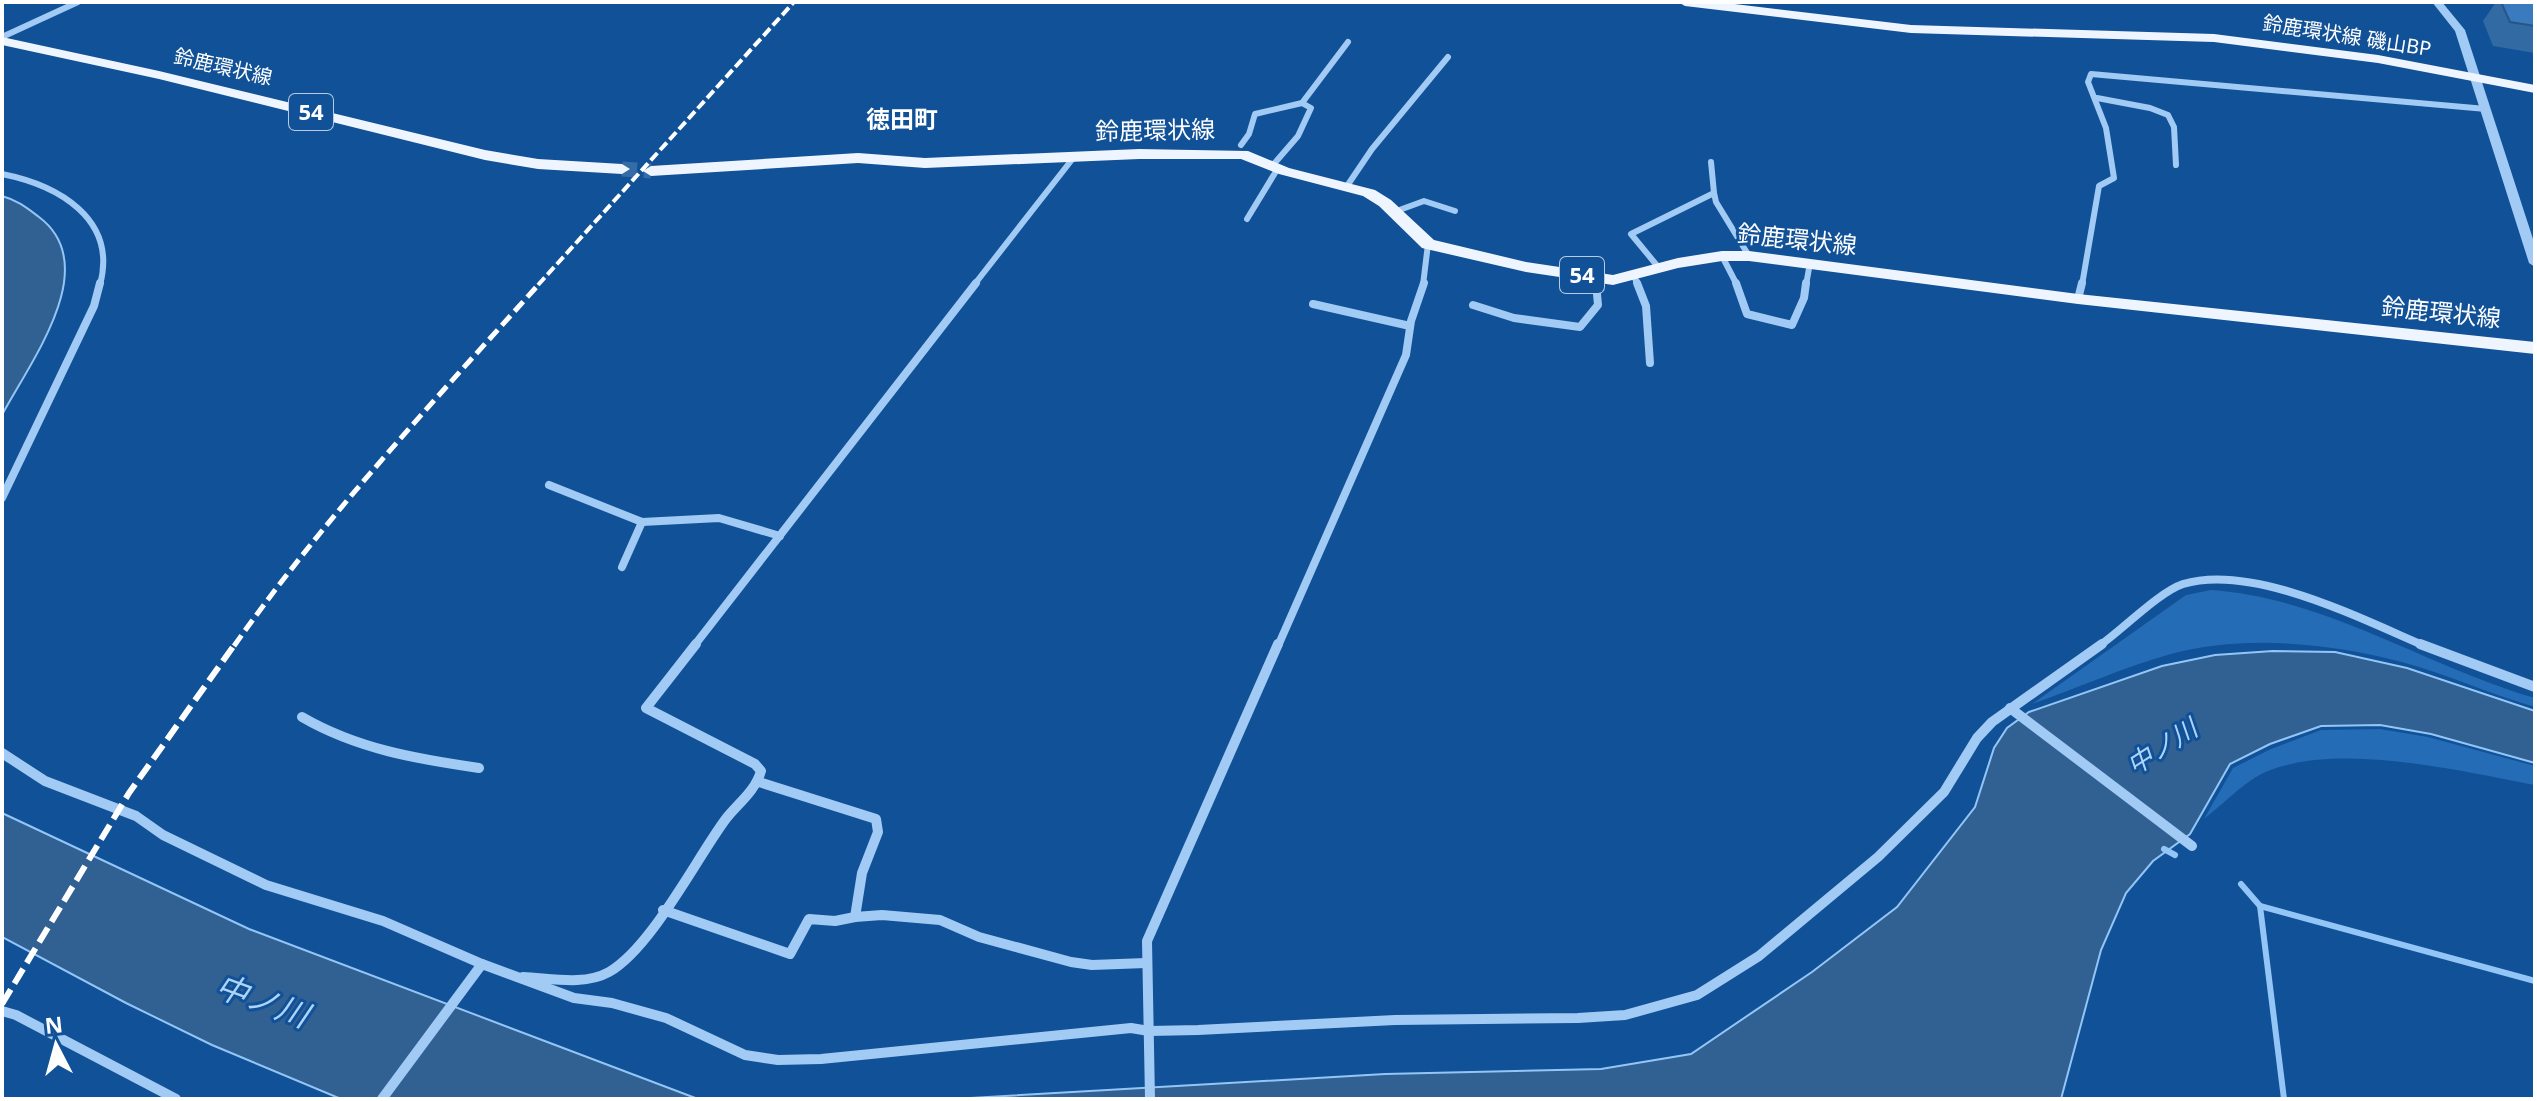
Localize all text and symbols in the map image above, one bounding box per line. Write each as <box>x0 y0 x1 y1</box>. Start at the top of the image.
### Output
street label: 鈴鹿環状線 磯山BP <box>2261 9 2433 62</box>
street label: 鈴鹿環状線 <box>171 42 275 91</box>
road number: 54 <box>289 94 333 130</box>
district label: 徳田町 <box>866 102 938 135</box>
street label: 鈴鹿環状線 <box>1095 112 1215 147</box>
street label: 鈴鹿環状線 <box>1736 216 1859 261</box>
road number: 54 <box>1560 257 1604 293</box>
street label: 鈴鹿環状線 <box>2380 289 2503 334</box>
water label: 中ノ川 <box>2119 708 2206 783</box>
water label: 中ノ川 <box>210 963 318 1037</box>
north arrow <box>16 1005 96 1085</box>
text: N <box>43 1008 64 1040</box>

